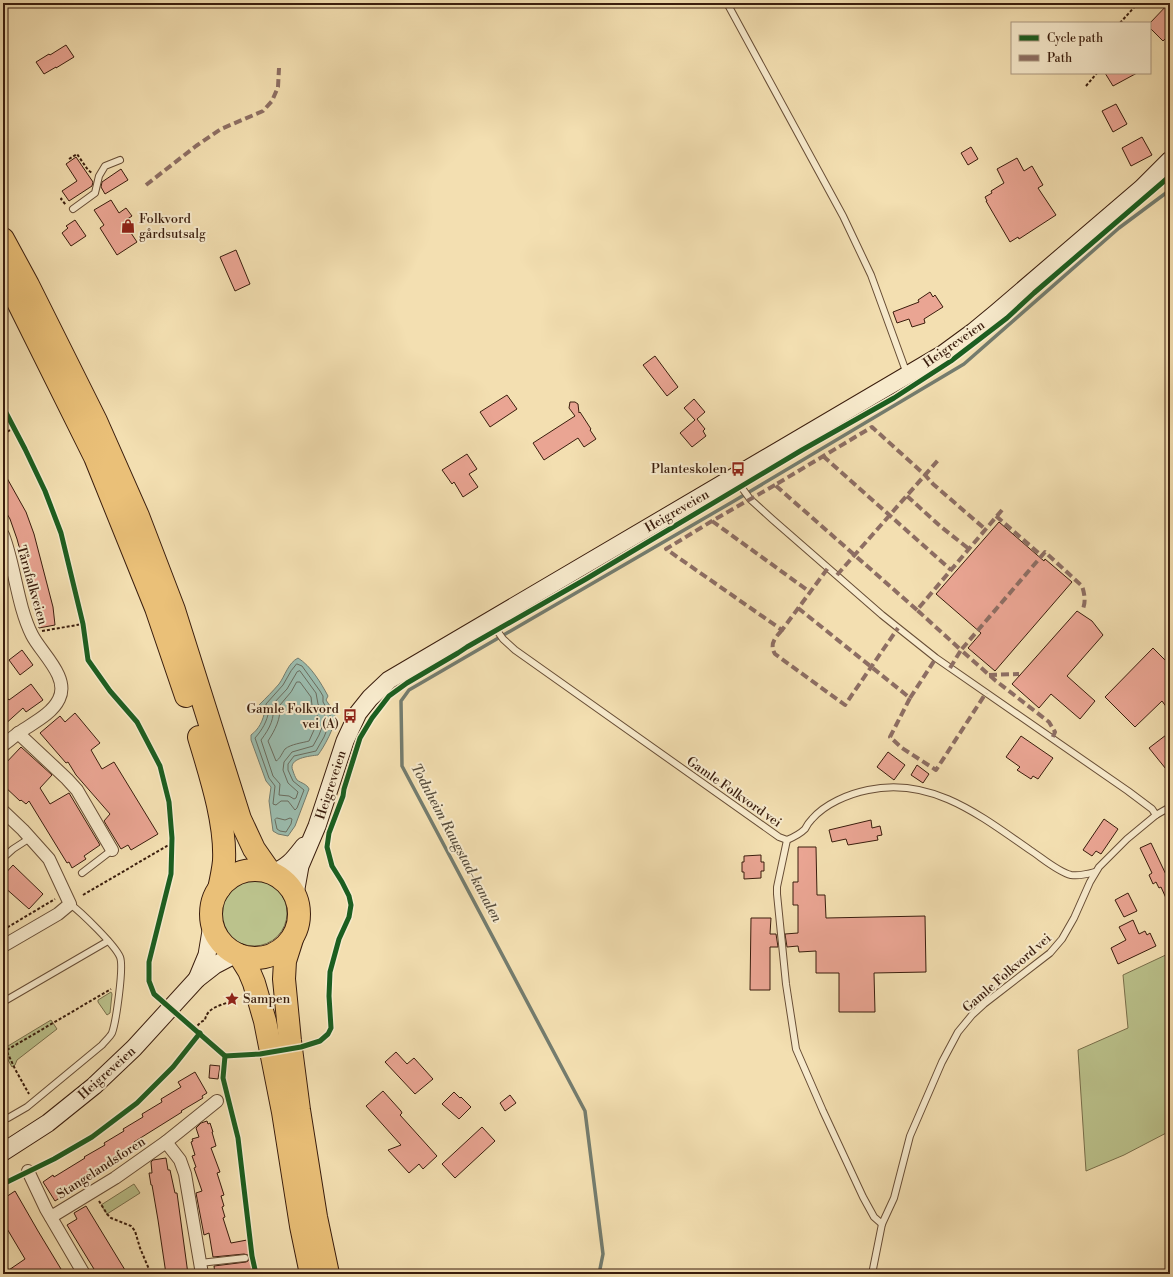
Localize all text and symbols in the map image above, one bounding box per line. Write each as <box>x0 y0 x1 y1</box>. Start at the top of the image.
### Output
legend <box>1011 22 1151 74</box>
text: Cycle path <box>1047 31 1103 46</box>
text: Path <box>1047 51 1072 66</box>
place label: Folkvord gårdsutsalg <box>139 211 206 242</box>
shop icon: Folkvord gårdsutsalg <box>120 218 136 234</box>
street label: Heigreveien <box>920 317 988 371</box>
place label: Planteskolen <box>651 461 727 477</box>
bus stop icon: Planteskolen <box>730 461 746 477</box>
street label: Heigreveien <box>642 486 712 536</box>
street label: Tårnfalkveien <box>13 543 51 627</box>
place label: Gamle Folkvord vei (A) <box>246 701 340 732</box>
bus stop icon: Gamle Folkvord vei (A) <box>342 708 358 724</box>
street label: Heigreveien <box>312 748 350 822</box>
street label: Gamle Folkvord vei <box>683 753 785 831</box>
water label: Todnheim Raugstad-kanalen <box>406 760 506 926</box>
street label: Gamle Folkvord vei <box>959 930 1055 1016</box>
place icon: Sampen <box>224 991 240 1007</box>
place label: Sampen <box>243 991 290 1007</box>
street label: Heigreveien <box>75 1043 139 1103</box>
street label: Stangelandsforen <box>54 1133 149 1203</box>

